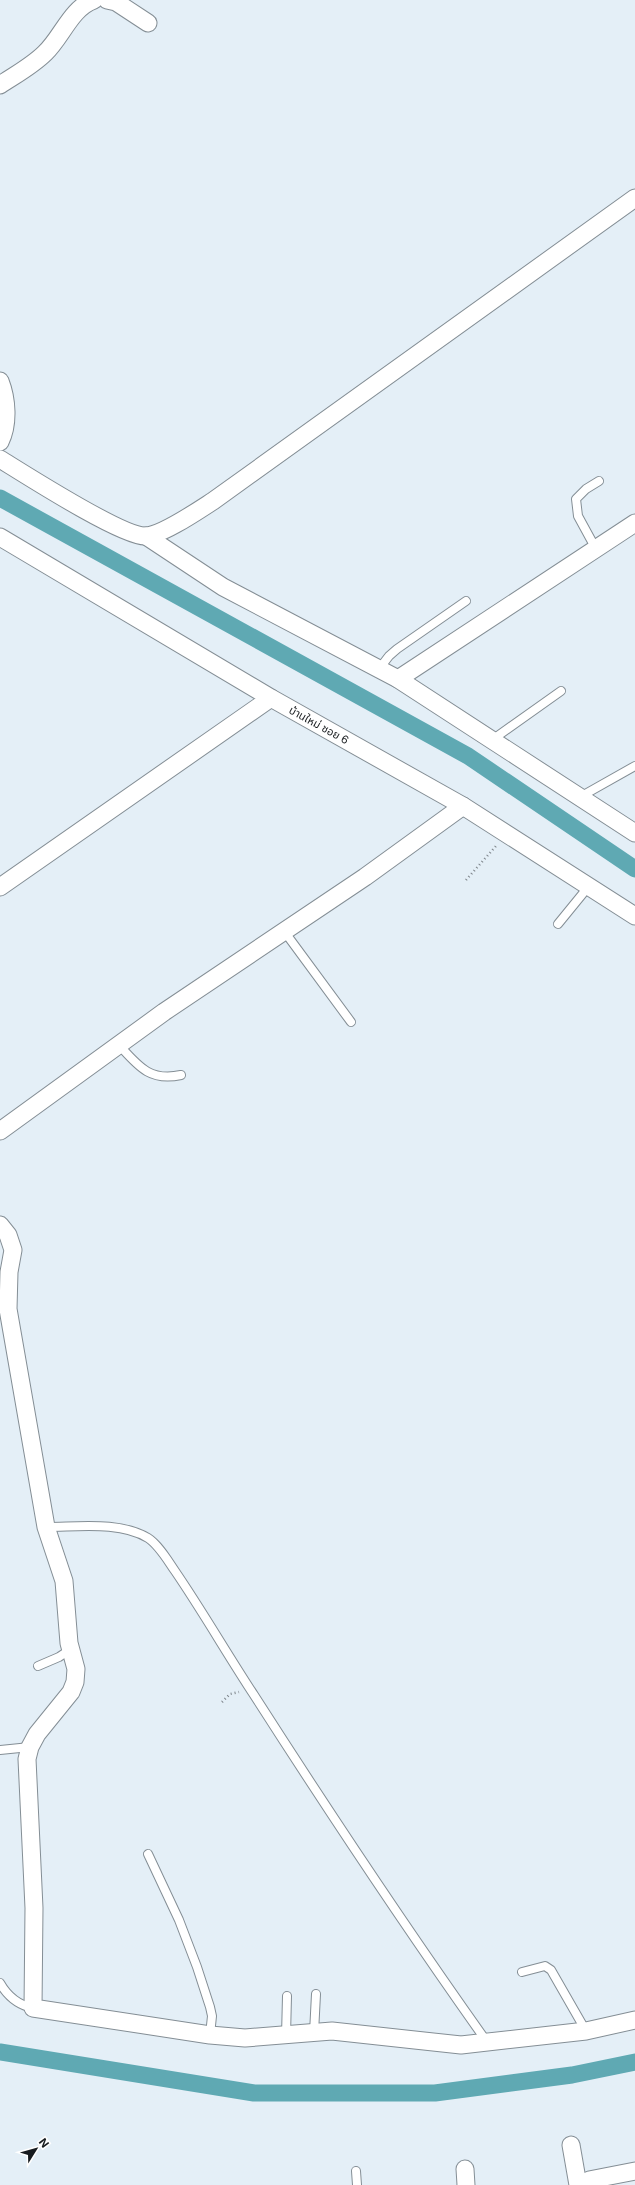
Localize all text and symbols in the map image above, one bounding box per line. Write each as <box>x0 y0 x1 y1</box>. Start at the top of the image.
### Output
street label: บ้านใหม่ ซอย 6 <box>287 703 352 747</box>
north arrow <box>16 2129 56 2169</box>
text: N <box>36 2135 52 2151</box>

